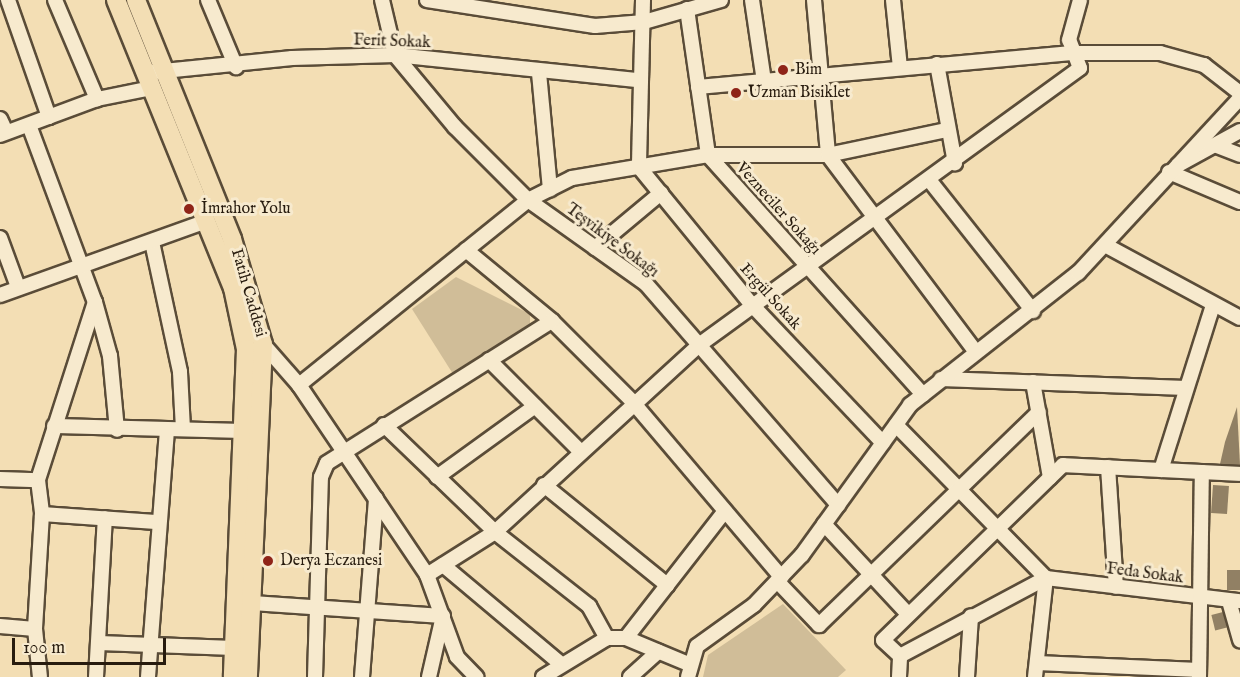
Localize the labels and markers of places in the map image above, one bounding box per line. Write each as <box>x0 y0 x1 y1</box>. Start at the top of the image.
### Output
place label: Bim <box>795 60 822 80</box>
marker: Bim <box>776 63 790 77</box>
place label: Uzman Bisiklet <box>748 83 850 103</box>
marker: Uzman Bisiklet <box>729 86 743 100</box>
place label: İmrahor Yolu <box>201 199 290 219</box>
marker: İmrahor Yolu <box>182 202 196 216</box>
place label: Derya Eczanesi <box>280 551 382 571</box>
marker: Derya Eczanesi <box>261 554 275 568</box>

